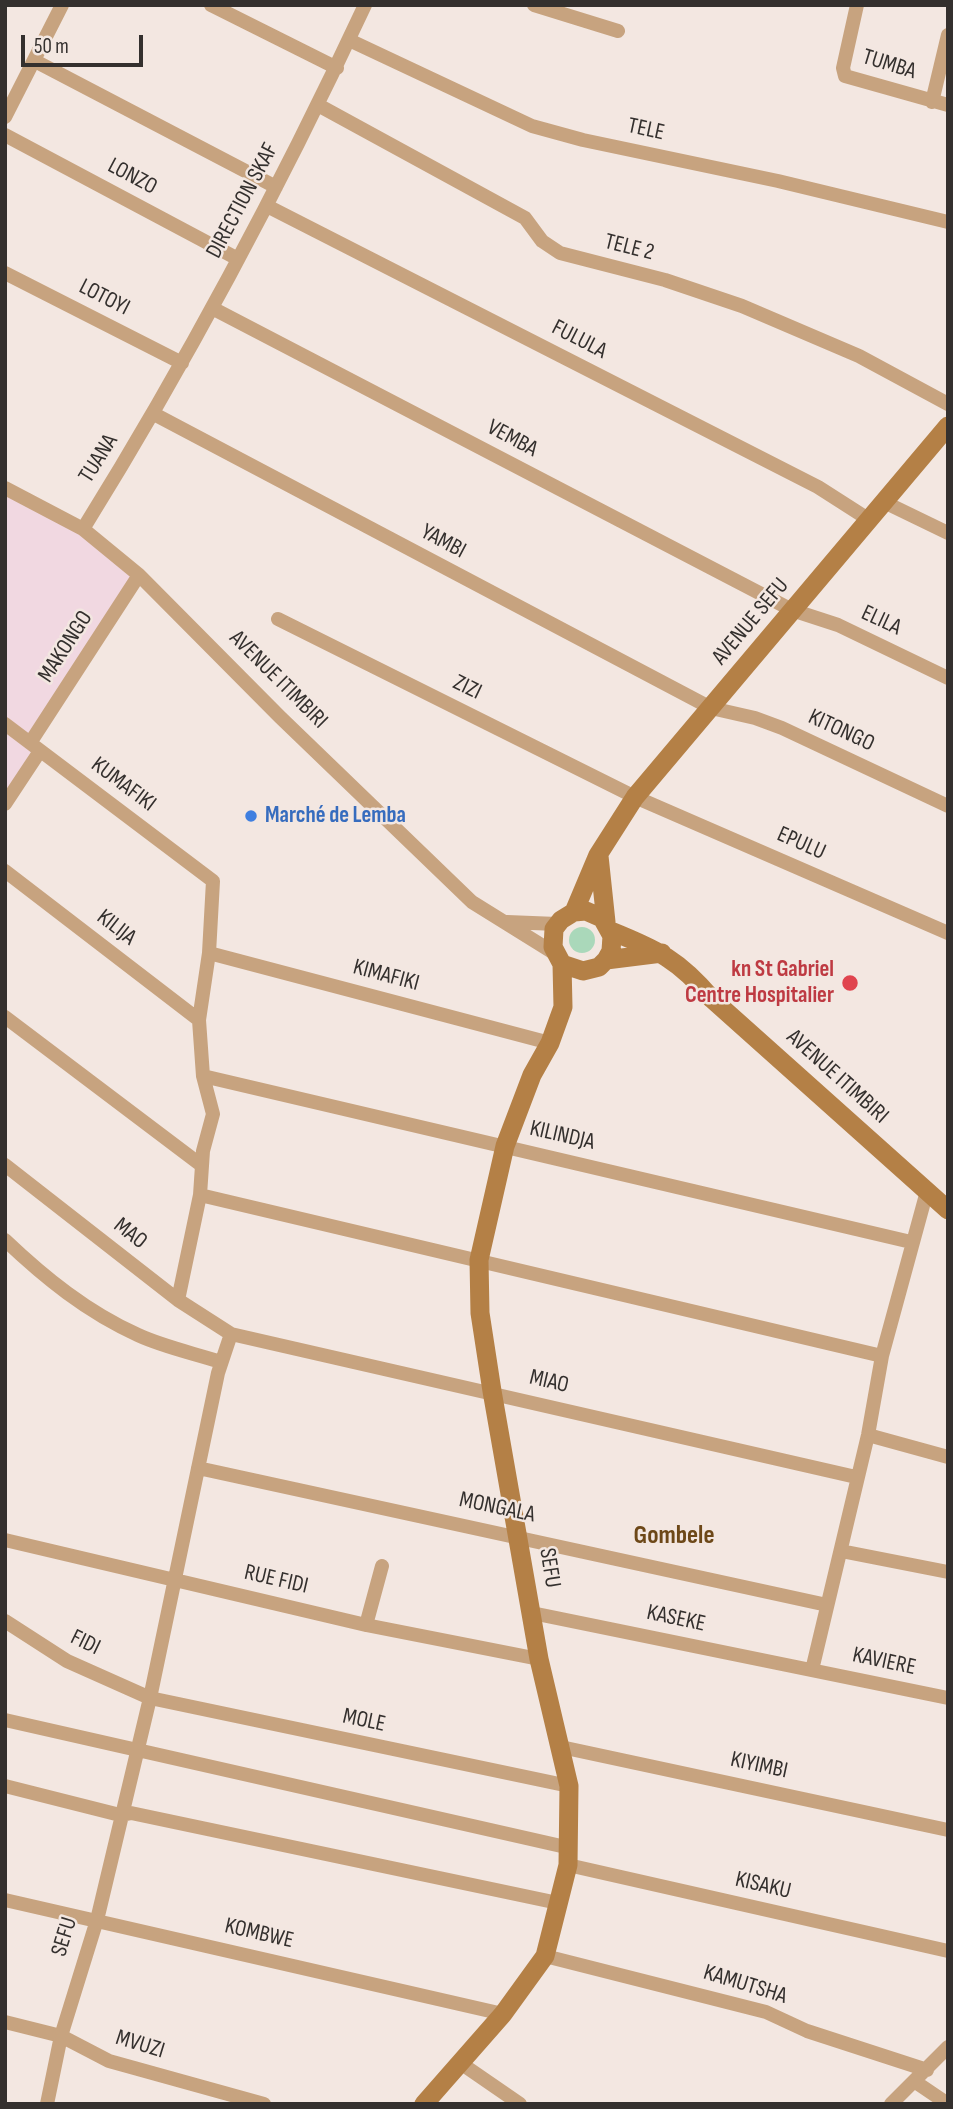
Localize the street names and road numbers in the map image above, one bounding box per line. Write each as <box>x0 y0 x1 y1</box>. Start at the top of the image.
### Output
street label: TUMBA <box>859 44 919 86</box>
street label: TELE <box>625 113 667 147</box>
street label: DIRECTION SKAF <box>201 139 285 263</box>
street label: LONZO <box>103 153 161 201</box>
street label: TELE 2 <box>601 229 657 267</box>
street label: LOTOYI <box>74 274 134 322</box>
street label: FULULA <box>547 314 611 366</box>
street label: VEMBA <box>482 414 542 464</box>
street label: TUANA <box>74 430 124 488</box>
street label: YAMBI <box>416 519 470 565</box>
street label: AVENUE SEFU <box>707 573 795 671</box>
street label: ELILA <box>856 600 906 642</box>
street label: MAKONGO <box>33 606 99 688</box>
street label: AVENUE ITIMBIRI <box>223 625 333 735</box>
street label: ZIZI <box>448 669 486 707</box>
street label: KITONGO <box>804 704 878 758</box>
street label: KUMAFIKI <box>85 752 161 818</box>
street label: EPULU <box>772 821 830 867</box>
street label: KILIJA <box>91 904 141 952</box>
street label: KIMAFIKI <box>350 954 422 998</box>
street label: AVENUE ITIMBIRI <box>780 1024 894 1130</box>
street label: KILINDJA <box>527 1115 597 1157</box>
street label: MAO <box>108 1212 152 1256</box>
street label: MIAO <box>527 1364 571 1400</box>
street label: MONGALA <box>457 1487 537 1529</box>
street label: SEFU <box>532 1546 566 1590</box>
street label: RUE FIDI <box>241 1559 311 1601</box>
street label: KASEKE <box>644 1599 708 1639</box>
street label: FIDI <box>66 1624 104 1662</box>
street label: KAVIERE <box>850 1642 918 1682</box>
street label: MOLE <box>340 1703 388 1739</box>
street label: KIYIMBI <box>728 1747 790 1785</box>
street label: KISAKU <box>732 1866 794 1906</box>
street label: KOMBWE <box>222 1913 296 1955</box>
street label: SEFU <box>46 1914 84 1960</box>
street label: KAMUTSHA <box>700 1959 790 2011</box>
street label: MVUZI <box>112 2025 168 2065</box>

